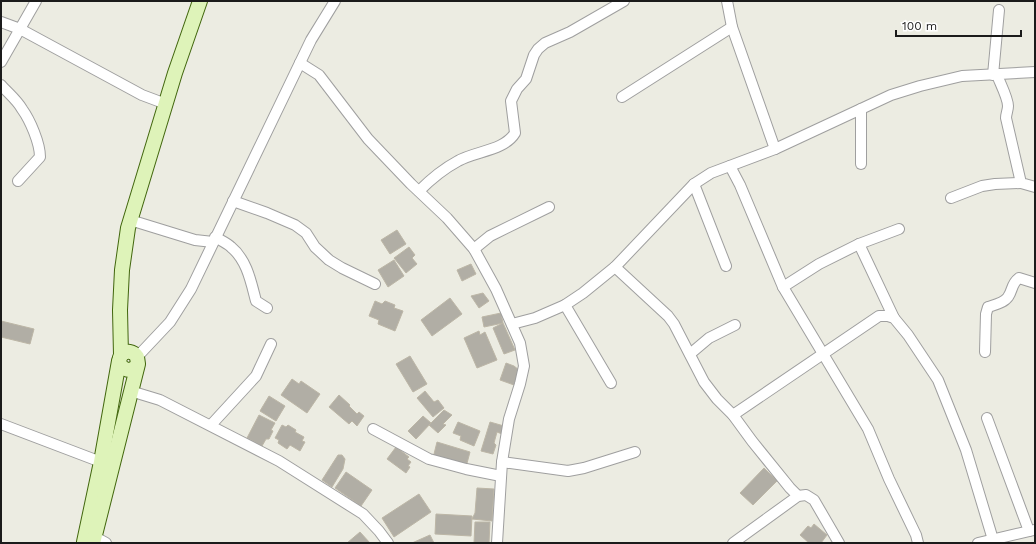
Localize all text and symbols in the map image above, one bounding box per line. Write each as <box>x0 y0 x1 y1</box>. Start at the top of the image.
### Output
scale bar <box>896 12 1021 38</box>
text: 100 m <box>902 19 937 33</box>

